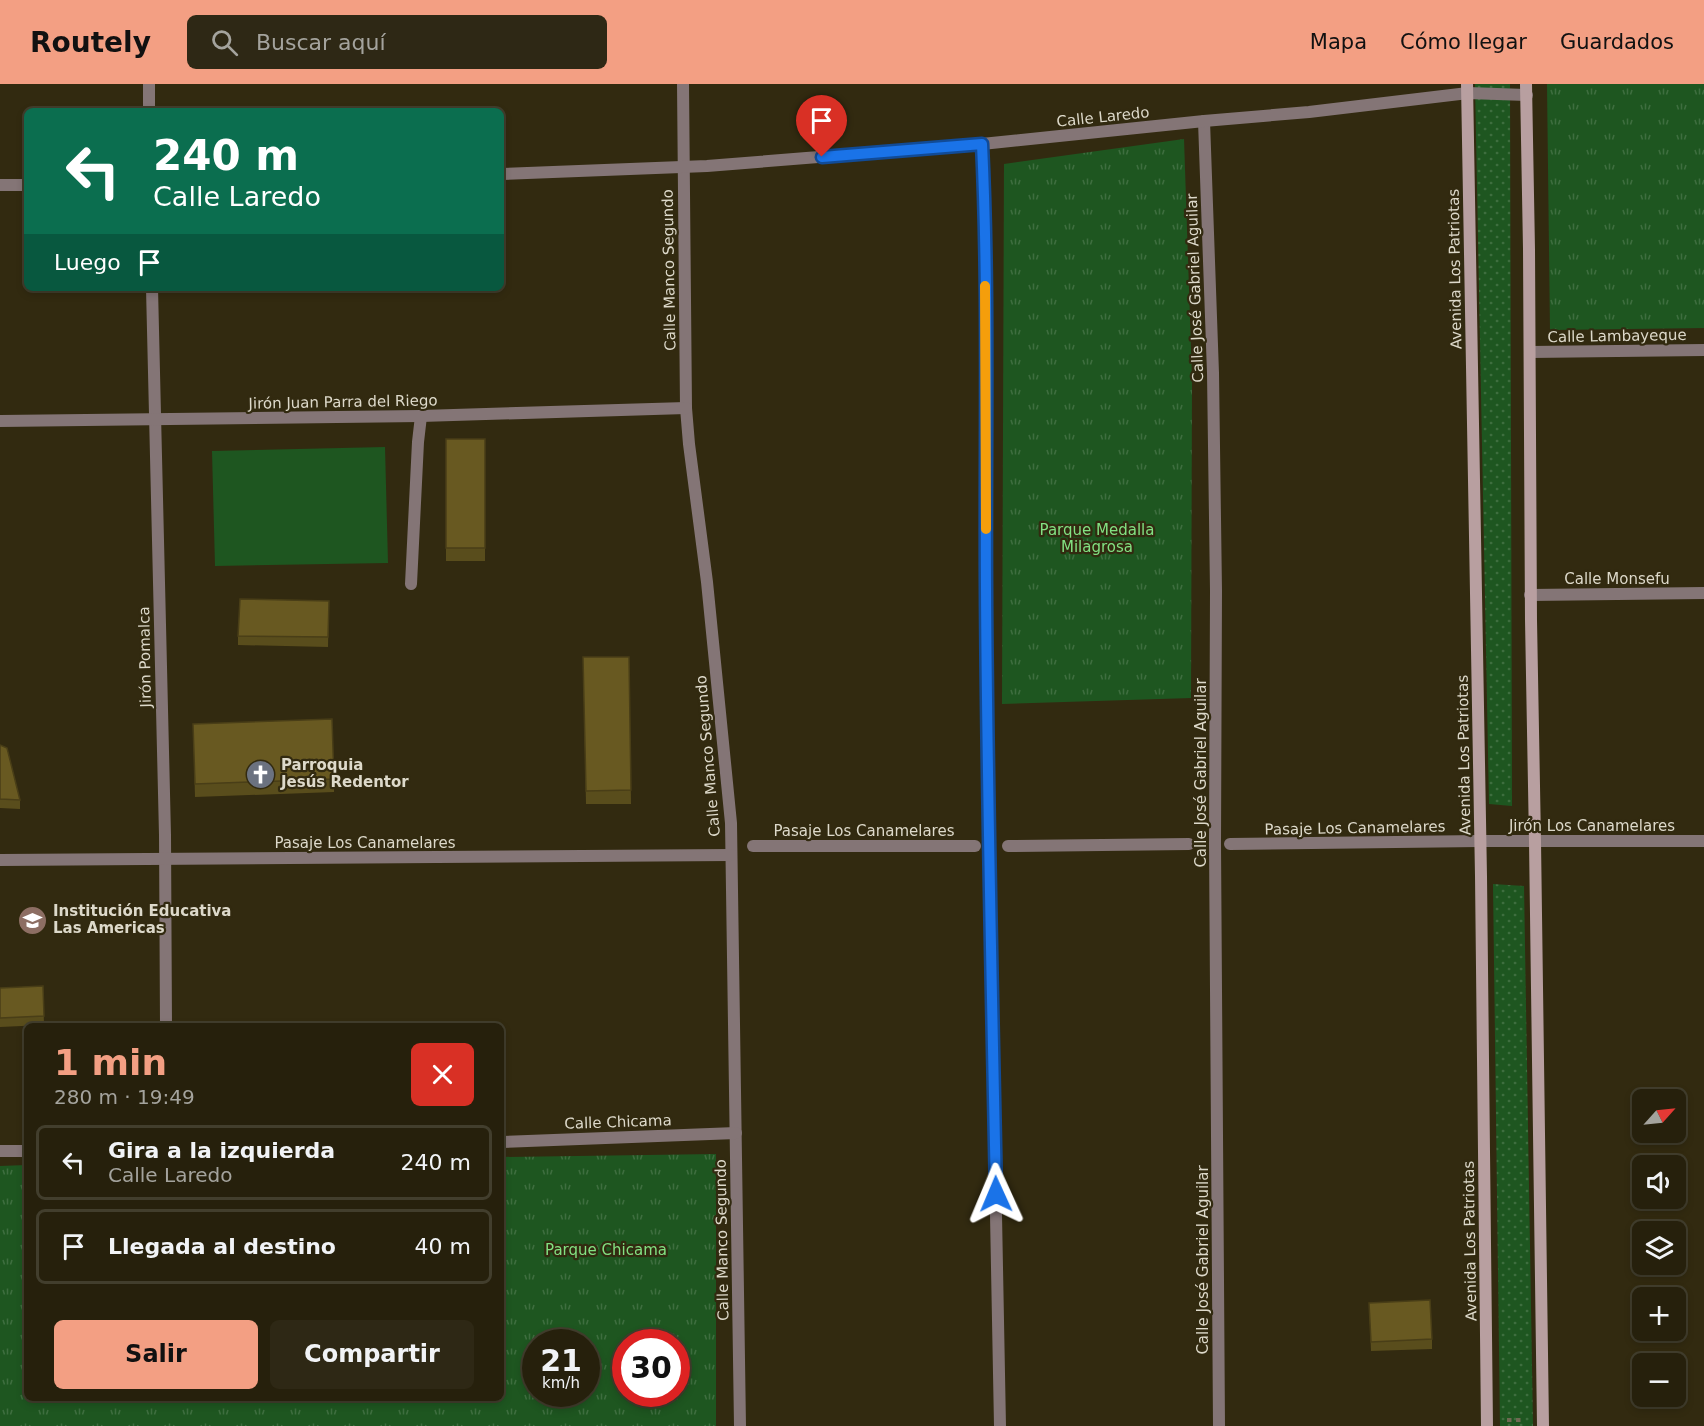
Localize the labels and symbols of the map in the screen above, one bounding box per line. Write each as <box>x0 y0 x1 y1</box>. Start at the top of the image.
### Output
pin <box>796 95 847 157</box>
street label: Calle Laredo <box>1056 103 1150 131</box>
street label: Calle Manco Segundo <box>659 189 679 351</box>
street label: Avenida Los Patriotas <box>1445 189 1465 349</box>
street label: Calle José Gabriel Aguilar <box>1183 192 1207 383</box>
street label: Calle Lambayeque <box>1547 326 1687 346</box>
street label: Jirón Juan Parra del Riego <box>247 391 438 413</box>
park label: Parque Medalla Milagrosa <box>1040 521 1154 556</box>
street label: Calle Monsefu <box>1564 570 1670 588</box>
street label: Jirón Pomalca <box>135 606 155 709</box>
street label: Calle Manco Segundo <box>692 675 724 837</box>
street label: Avenida Los Patriotas <box>1454 675 1474 835</box>
street label: Calle José Gabriel Aguilar <box>1192 678 1210 868</box>
place label: Parroquia Jesús Redentor <box>280 756 409 791</box>
church icon: Parroquia Jesús Redentor <box>244 758 276 790</box>
street label: Pasaje Los Canamelares <box>1264 817 1446 839</box>
street label: Jirón Los Canamelares <box>1508 817 1675 835</box>
street label: Pasaje Los Canamelares <box>773 822 955 840</box>
street label: Pasaje Los Canamelares <box>274 834 456 852</box>
place label: Institución Educativa Las Americas <box>53 902 231 937</box>
school or university icon: Institución Educativa Las Americas <box>16 904 48 936</box>
north arrow <box>1632 1089 1686 1143</box>
street label: Calle Chicama <box>564 1111 672 1133</box>
street label: Calle Manco Segundo <box>712 1159 732 1321</box>
street label: Avenida Los Patriotas <box>1460 1161 1480 1321</box>
position arrow <box>964 1162 1028 1226</box>
street label: Calle José Gabriel Aguilar <box>1194 1165 1212 1355</box>
park label: Parque Chicama <box>545 1241 667 1259</box>
speed limit sign: 30 <box>612 1329 690 1407</box>

